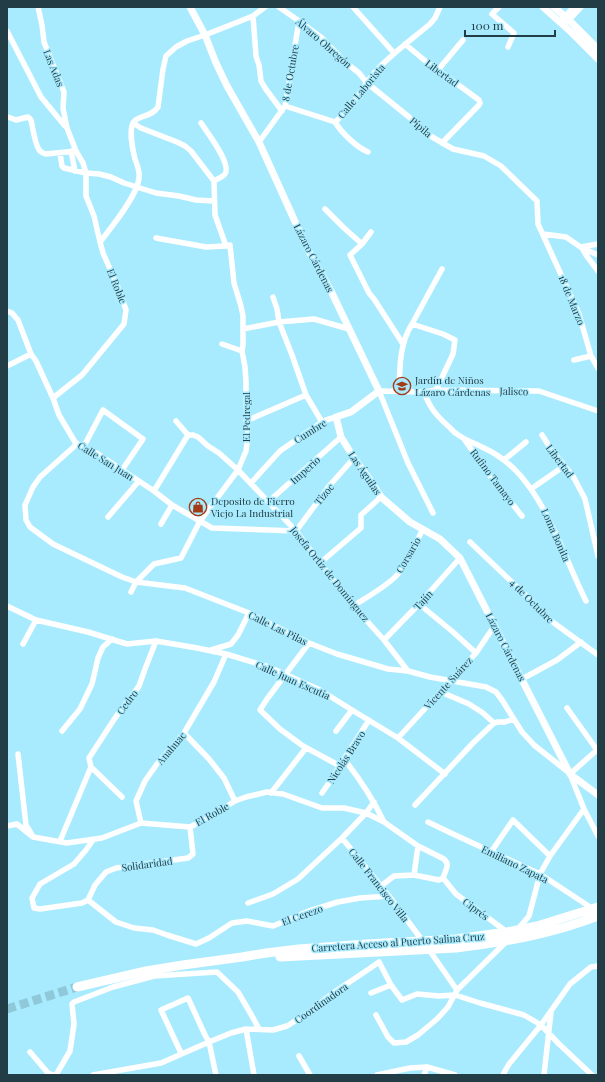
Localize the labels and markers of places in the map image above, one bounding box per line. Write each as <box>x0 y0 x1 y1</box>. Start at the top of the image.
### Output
place label: Jardín de Niños Lázaro Cárdenas <box>414 373 490 399</box>
school or university icon: Jardín de Niños Lázaro Cárdenas <box>392 376 412 396</box>
place label: Deposito de Fierro Viejo La Industrial <box>210 494 295 520</box>
shop icon: Deposito de Fierro Viejo La Industrial <box>188 497 208 517</box>

